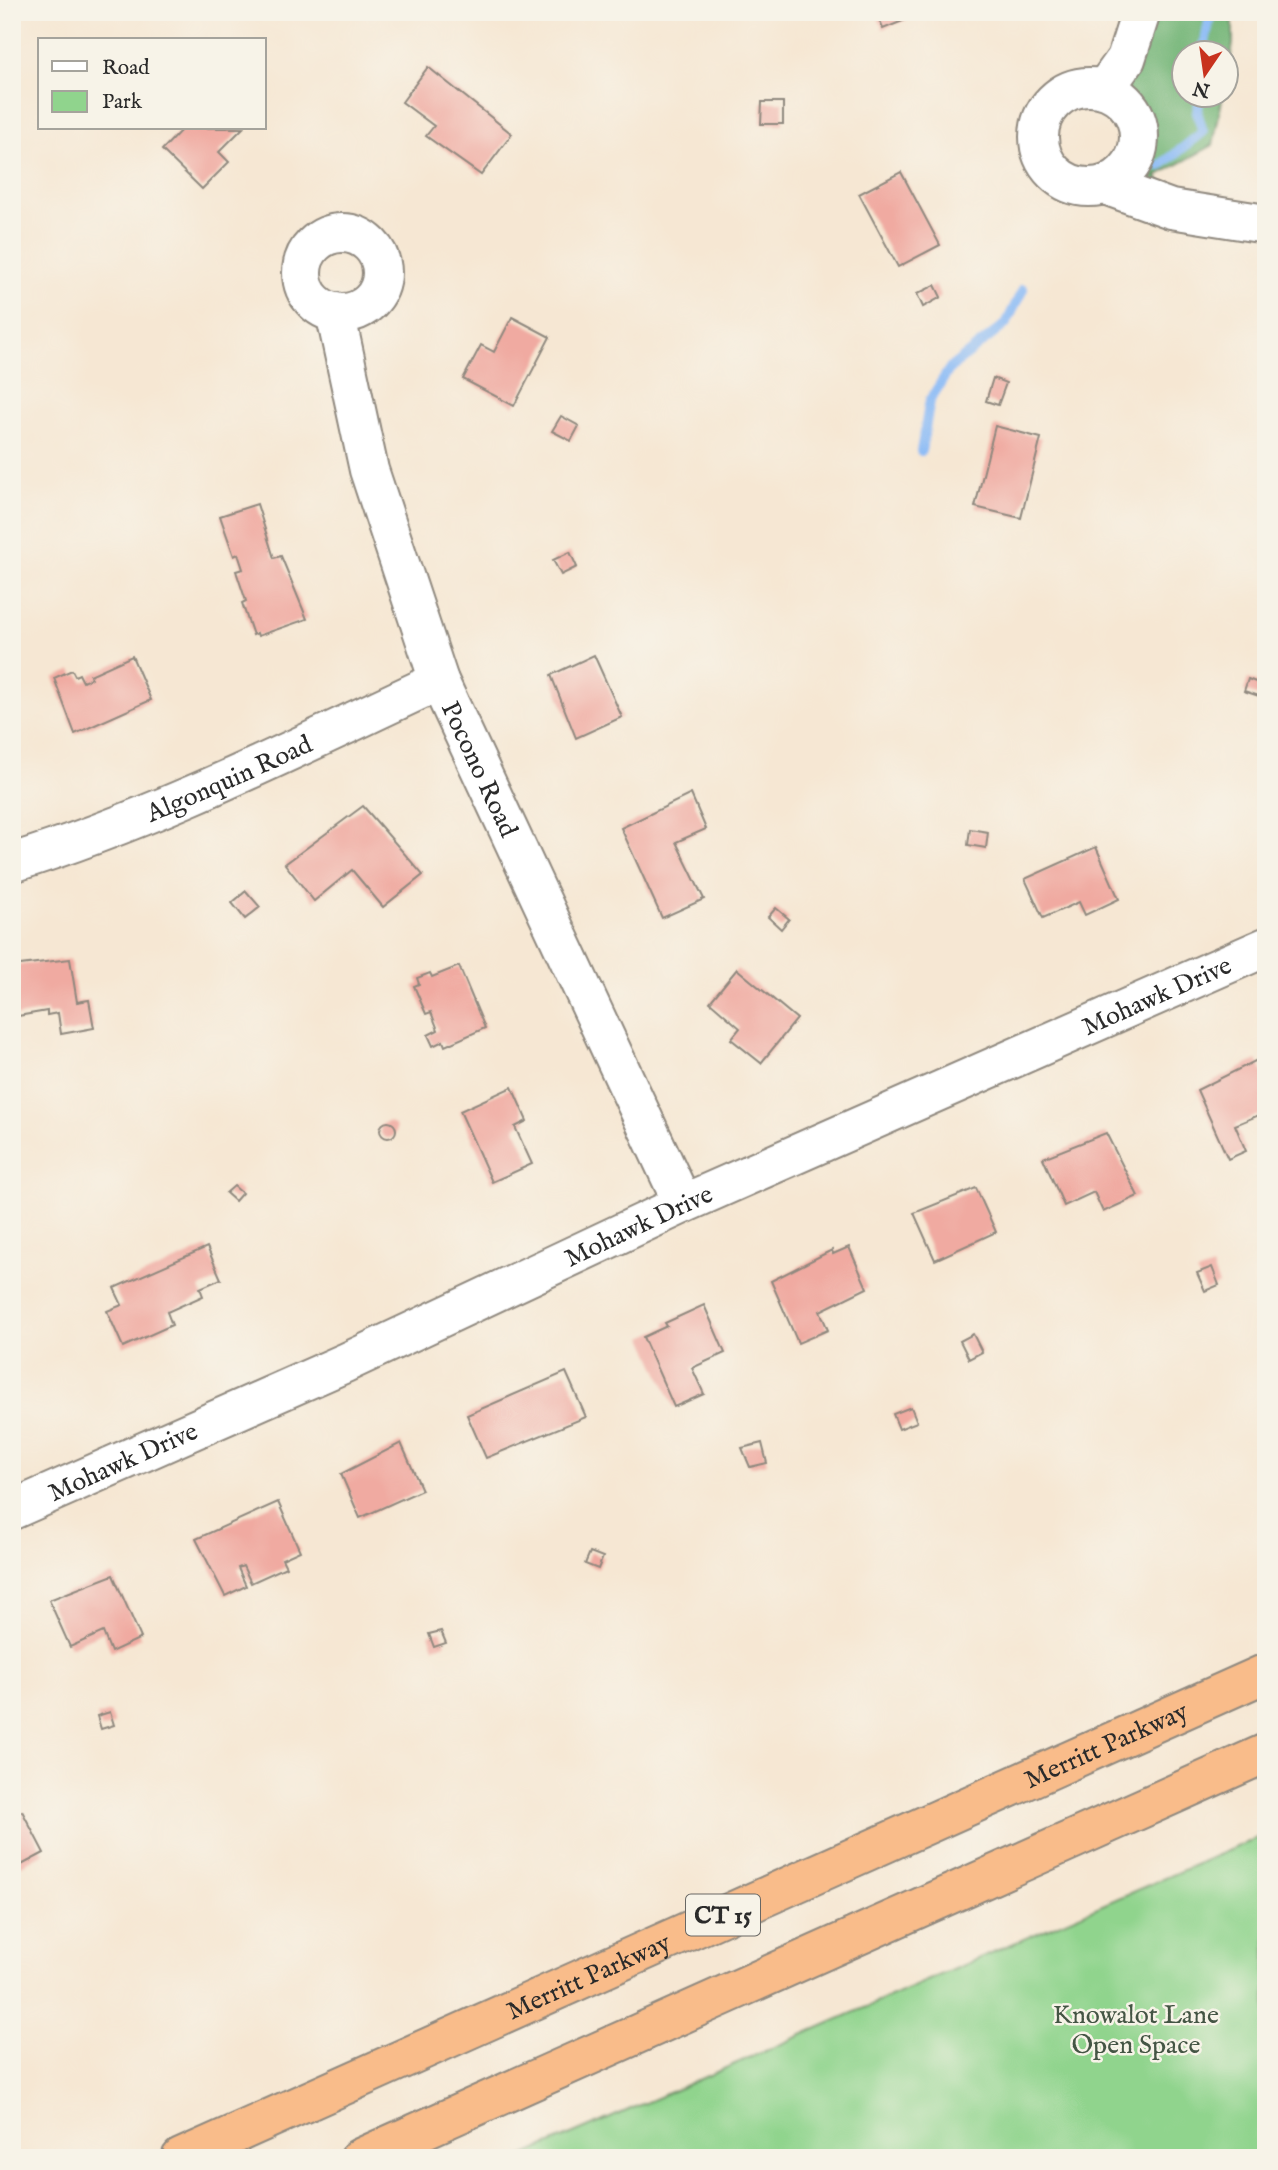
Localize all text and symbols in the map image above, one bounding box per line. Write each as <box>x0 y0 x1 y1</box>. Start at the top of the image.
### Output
legend <box>38 38 266 130</box>
north arrow <box>1170 38 1240 108</box>
text: Road <box>102 55 150 82</box>
text: N <box>1190 75 1213 102</box>
text: Park <box>102 89 143 116</box>
street label: Pocono Road <box>433 696 525 843</box>
street label: Algonquin Road <box>141 728 318 831</box>
street label: Mohawk Drive <box>1077 949 1237 1044</box>
street label: Mohawk Drive <box>559 1178 718 1275</box>
street label: Mohawk Drive <box>44 1415 203 1510</box>
street label: Merritt Parkway <box>1019 1695 1194 1797</box>
road number: CT 15 <box>686 1894 760 1936</box>
street label: Merritt Parkway <box>502 1926 676 2028</box>
park label: Knowalot Lane Open Space <box>1053 1999 1219 2062</box>

